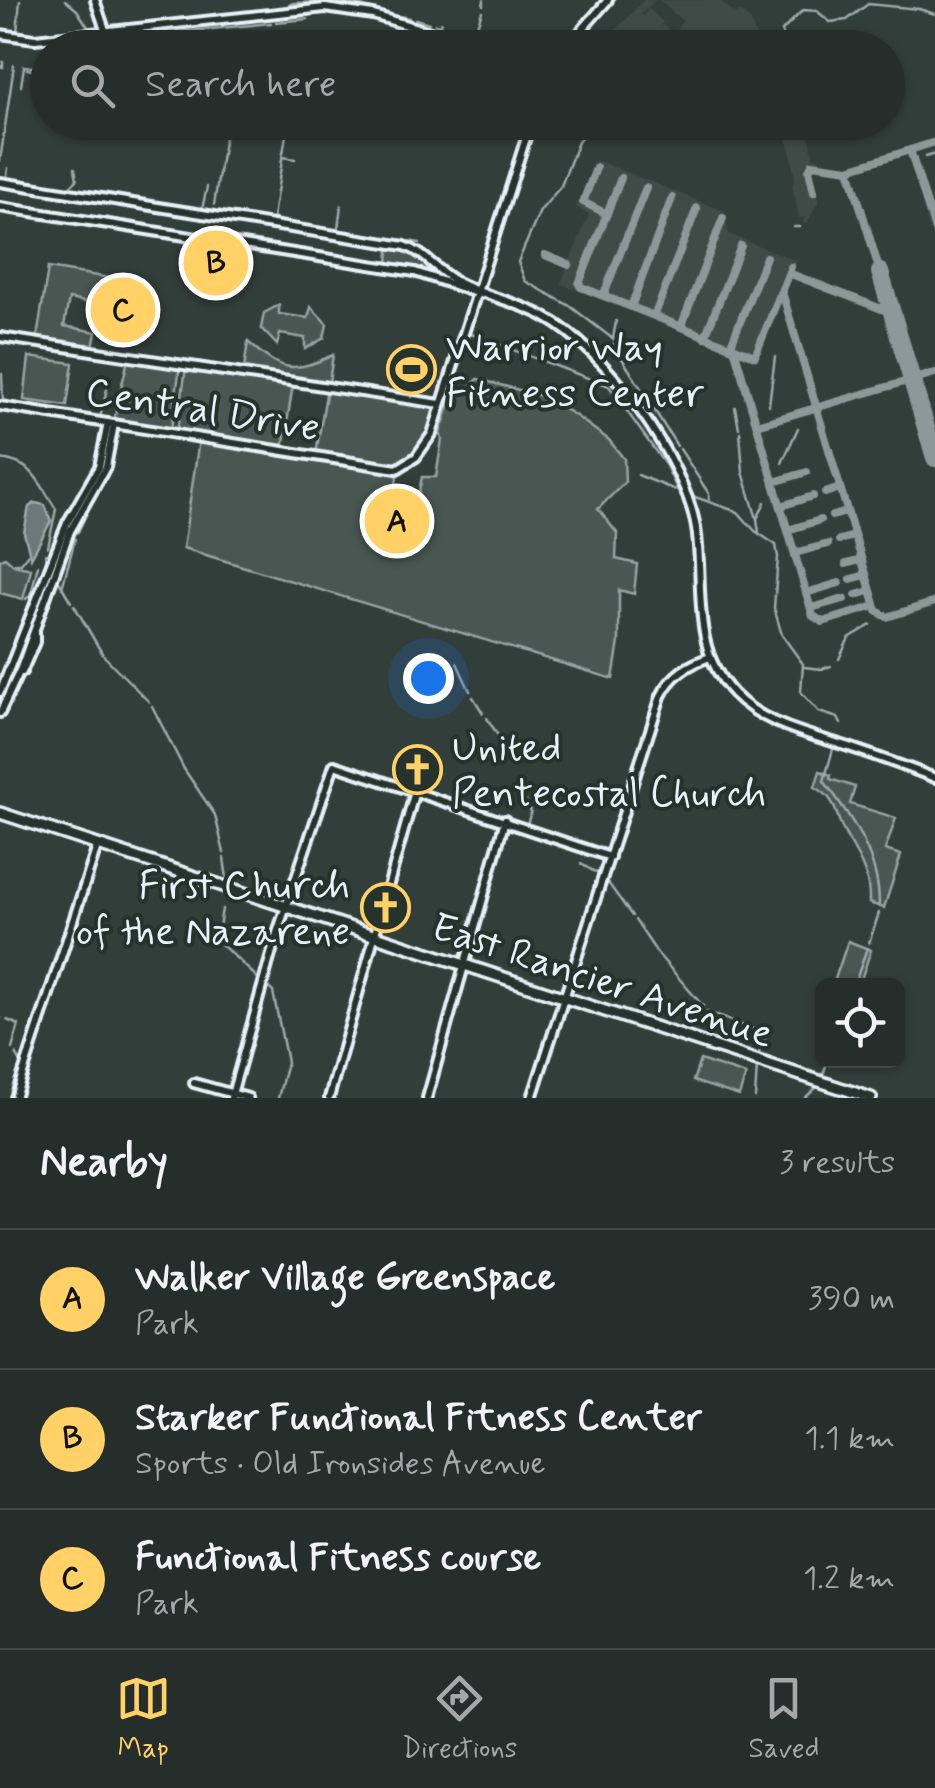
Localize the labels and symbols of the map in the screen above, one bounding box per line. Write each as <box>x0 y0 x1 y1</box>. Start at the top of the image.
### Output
pin: B <box>184 226 248 300</box>
pin: C <box>90 272 156 348</box>
place label: Warrior Way Fitness Center <box>446 323 704 421</box>
sports icon: Warrior Way Fitness Center <box>385 343 437 395</box>
street label: Central Drive <box>82 367 323 455</box>
pin: A <box>364 484 430 558</box>
your location <box>403 653 454 704</box>
place label: United Pentecostal Church <box>452 723 766 821</box>
church icon: United Pentecostal Church <box>391 743 443 795</box>
place label: First Church of the Nazarene <box>76 861 350 959</box>
church icon: First Church of the Nazarene <box>359 881 411 933</box>
street label: East Rancier Avenue <box>425 902 779 1062</box>

